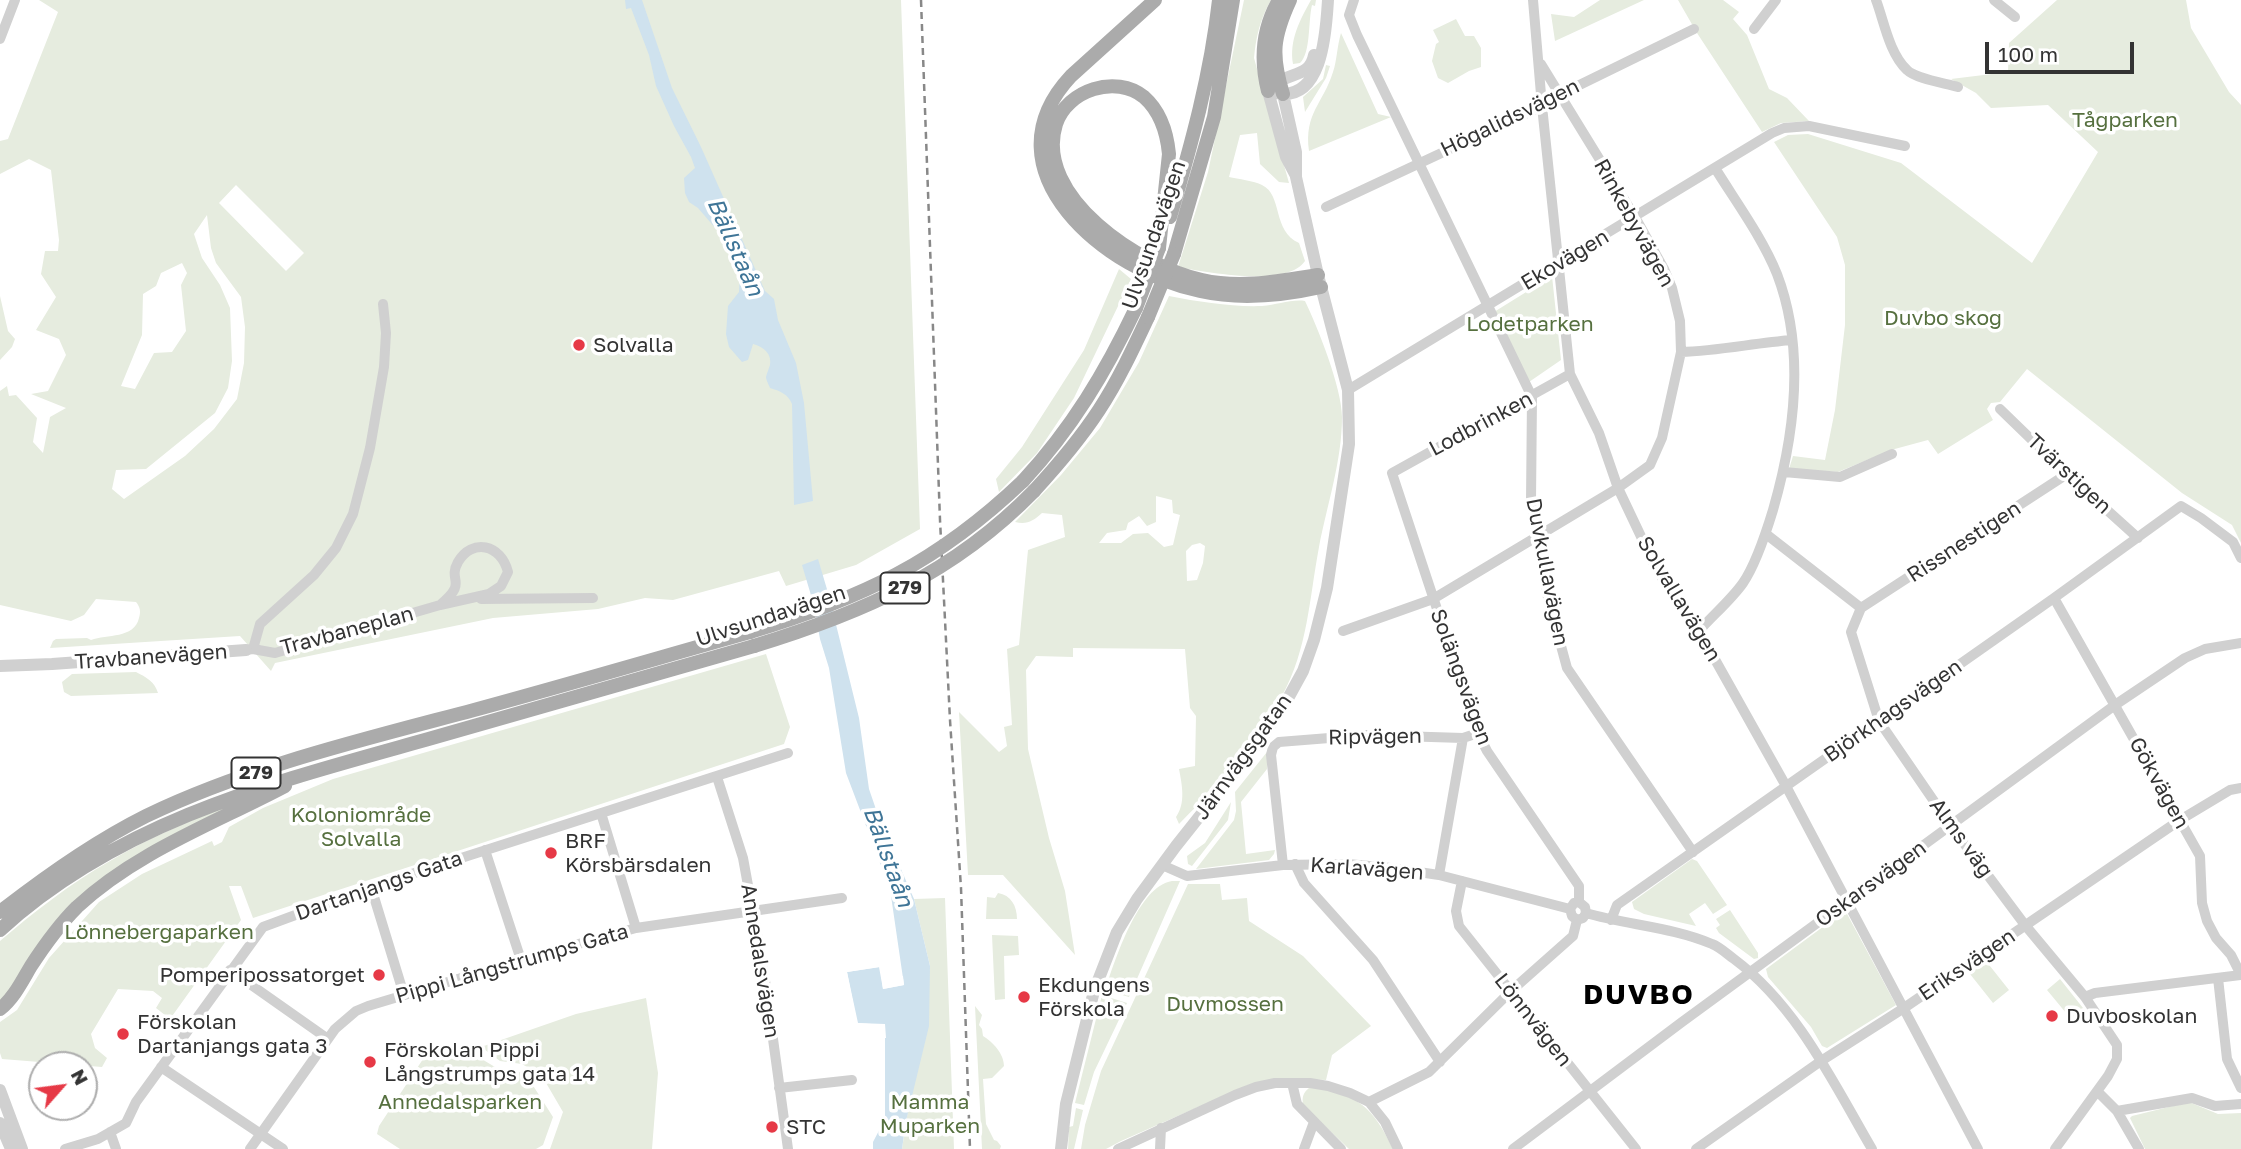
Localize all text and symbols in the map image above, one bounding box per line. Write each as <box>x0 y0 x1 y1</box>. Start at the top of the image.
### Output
scale bar <box>1989 28 2138 72</box>
text: 100 m <box>1998 41 2058 67</box>
street label: Högalidsvägen <box>1437 74 1583 162</box>
park label: Tågparken <box>2072 107 2178 133</box>
street label: Rinkebyvägen <box>1588 155 1680 291</box>
street label: Ulvsundavägen <box>1117 157 1191 313</box>
water label: Bällstaån <box>701 194 769 300</box>
street label: Ekovägen <box>1517 224 1613 296</box>
park label: Duvbo skog <box>1884 305 2002 331</box>
park label: Lodetparken <box>1466 311 1594 337</box>
place label: Solvalla <box>593 332 674 358</box>
marker: Solvalla <box>571 337 587 353</box>
street label: Lodbrinken <box>1425 386 1537 462</box>
street label: Tvärstigen <box>2022 429 2116 519</box>
street label: Duvkullavägen <box>1520 496 1574 648</box>
street label: Rissnestigen <box>1902 496 2026 588</box>
street label: Solvallavägen <box>1632 532 1726 666</box>
road number: 279 <box>880 572 930 604</box>
street label: Ulvsundavägen <box>693 580 849 652</box>
street label: Travbaneplan <box>278 601 416 661</box>
street label: Solängsvägen <box>1425 606 1497 748</box>
street label: Travbanevägen <box>74 639 228 675</box>
street label: Björkhagsvägen <box>1819 654 1967 768</box>
street label: Järnvägsgatan <box>1189 689 1297 825</box>
street label: Ripvägen <box>1328 724 1422 750</box>
street label: Gökvägen <box>2124 733 2194 833</box>
road number: 279 <box>232 758 280 788</box>
street label: Alms väg <box>1924 794 1998 882</box>
park label: Koloniområde Solvalla <box>291 802 431 852</box>
water label: Bällstaån <box>857 803 919 911</box>
place label: BRF Körsbärsdalen <box>565 828 711 878</box>
street label: Oskarsvägen <box>1811 835 1931 933</box>
marker: BRF Körsbärsdalen <box>543 845 559 861</box>
street label: Dartanjangs Gata <box>292 846 466 926</box>
street label: Karlavägen <box>1309 852 1425 886</box>
street label: Annedalsvägen <box>735 882 785 1040</box>
park label: Lönnebergaparken <box>64 919 254 945</box>
street label: Pippi Långstrumps Gata <box>393 919 631 1009</box>
street label: Eriksvägen <box>1914 924 2020 1006</box>
place label: Pomperipossatorget <box>159 962 365 988</box>
marker: Pomperipossatorget <box>371 967 387 983</box>
street label: Lönnvägen <box>1489 969 1577 1071</box>
place label: Ekdungens Förskola <box>1038 972 1150 1022</box>
district label: DUVBO <box>1584 978 1694 1012</box>
marker: Ekdungens Förskola <box>1016 989 1032 1005</box>
park label: Duvmossen <box>1166 991 1284 1017</box>
place label: Duvboskolan <box>2066 1003 2197 1029</box>
marker: Duvboskolan <box>2044 1008 2060 1024</box>
place label: Förskolan Dartanjangs gata 3 <box>137 1009 327 1059</box>
marker: Förskolan Dartanjangs gata 3 <box>115 1026 131 1042</box>
place label: Förskolan Pippi Långstrumps gata 14 <box>384 1037 595 1087</box>
north arrow <box>28 1051 98 1121</box>
marker: Förskolan Pippi Långstrumps gata 14 <box>362 1054 378 1070</box>
text: N <box>67 1065 94 1089</box>
park label: Annedalsparken <box>378 1089 542 1115</box>
park label: Mamma Muparken <box>880 1089 980 1139</box>
place label: STC <box>786 1114 826 1140</box>
marker: STC <box>764 1119 780 1135</box>

